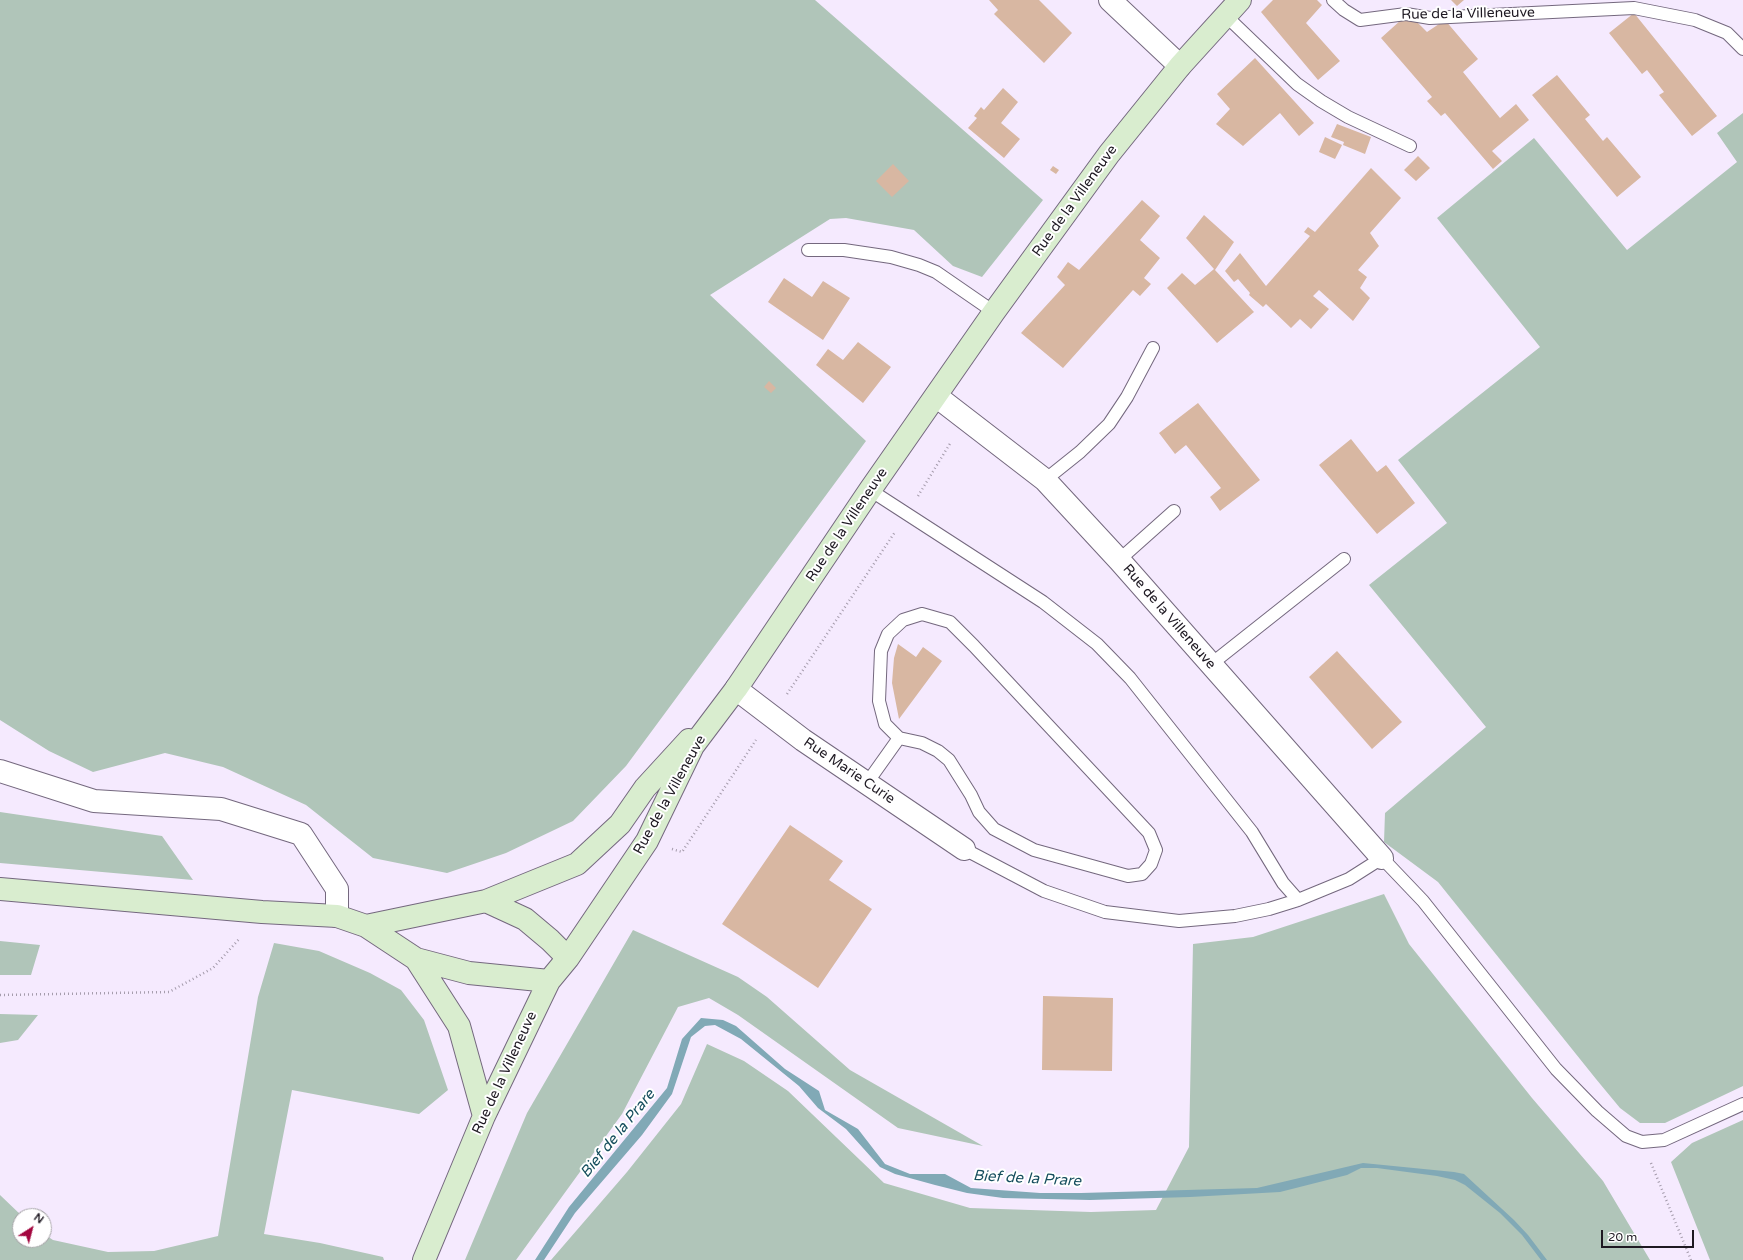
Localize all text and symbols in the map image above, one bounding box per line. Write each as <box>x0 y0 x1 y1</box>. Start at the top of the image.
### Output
street label: Rue de la Villeneuve <box>1401 4 1535 24</box>
street label: Rue de la Villeneuve <box>1029 142 1121 260</box>
street label: Rue de la Villeneuve <box>803 465 891 585</box>
street label: Rue de la Villeneuve <box>1119 561 1219 673</box>
street label: Rue de la Villeneuve <box>630 732 710 858</box>
street label: Rue Marie Curie <box>800 734 898 808</box>
street label: Rue de la Villeneuve <box>469 1009 541 1137</box>
water label: Bief de la Prare <box>577 1086 659 1182</box>
water label: Bief de la Prare <box>973 1167 1081 1191</box>
north arrow <box>12 1208 52 1248</box>
text: N <box>31 1211 46 1227</box>
scale bar <box>1603 1222 1696 1248</box>
text: 20 m <box>1608 1230 1637 1244</box>

